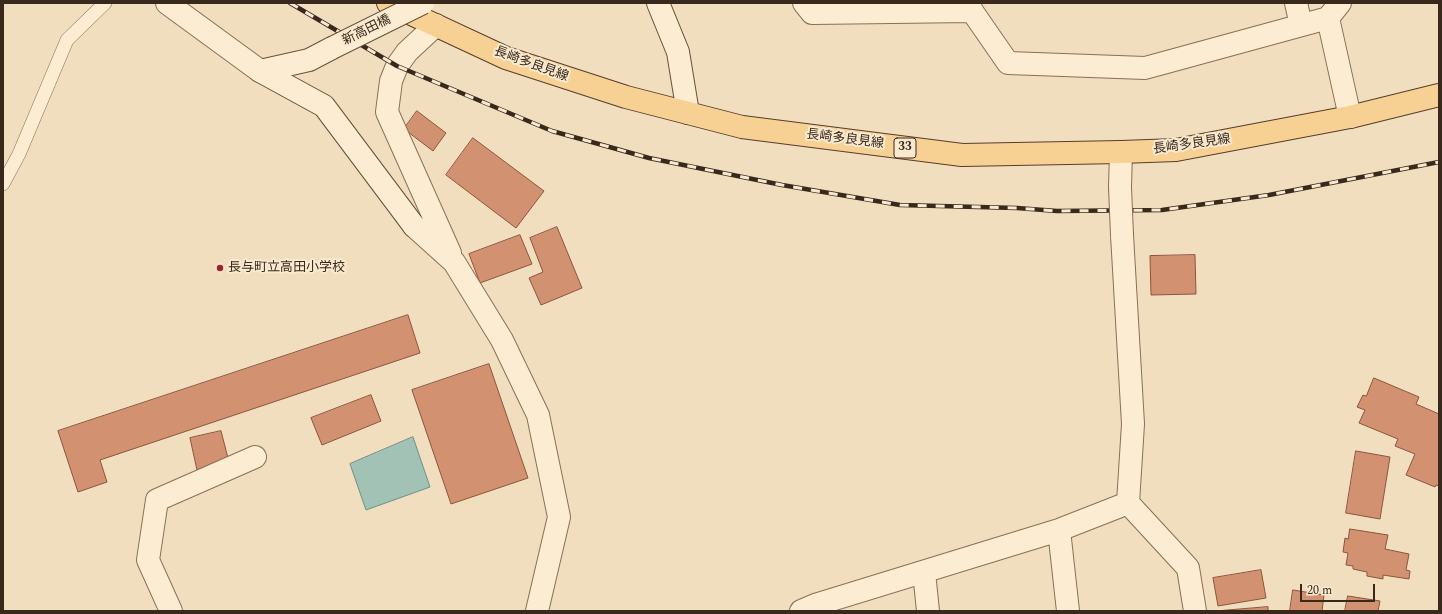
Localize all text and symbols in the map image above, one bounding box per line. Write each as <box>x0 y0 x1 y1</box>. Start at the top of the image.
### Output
street label: 新高田橋 <box>340 13 394 49</box>
street label: 長崎多良見線 <box>492 44 570 86</box>
street label: 長崎多良見線 <box>805 128 885 152</box>
street label: 長崎多良見線 <box>1152 132 1232 158</box>
road number: 33 <box>894 138 916 158</box>
place label: 長与町立高田小学校 <box>228 260 345 276</box>
marker: 長与町立高田小学校 <box>215 263 225 273</box>
scale bar <box>1302 576 1377 602</box>
text: 20 m <box>1307 581 1332 600</box>

